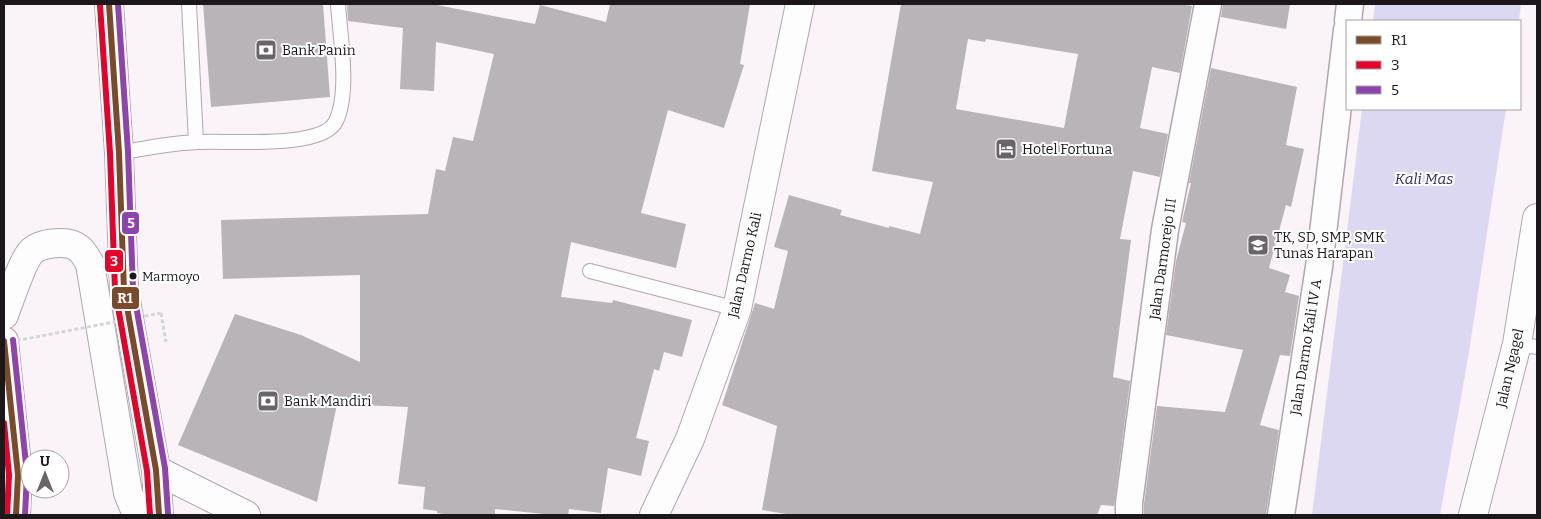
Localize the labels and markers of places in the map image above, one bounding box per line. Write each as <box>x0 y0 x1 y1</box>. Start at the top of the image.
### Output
bank icon: Bank Panin <box>254 38 278 62</box>
place label: Bank Panin <box>282 42 356 59</box>
hotel icon: Hotel Fortuna <box>994 137 1018 161</box>
place label: Hotel Fortuna <box>1022 141 1112 158</box>
place label: TK, SD, SMP, SMK Tunas Harapan <box>1274 229 1385 262</box>
school or university icon: TK, SD, SMP, SMK Tunas Harapan <box>1246 233 1270 257</box>
place label: Marmoyo <box>142 269 200 284</box>
marker: Marmoyo <box>128 271 138 281</box>
bank icon: Bank Mandiri <box>256 389 280 413</box>
place label: Bank Mandiri <box>284 393 371 410</box>

